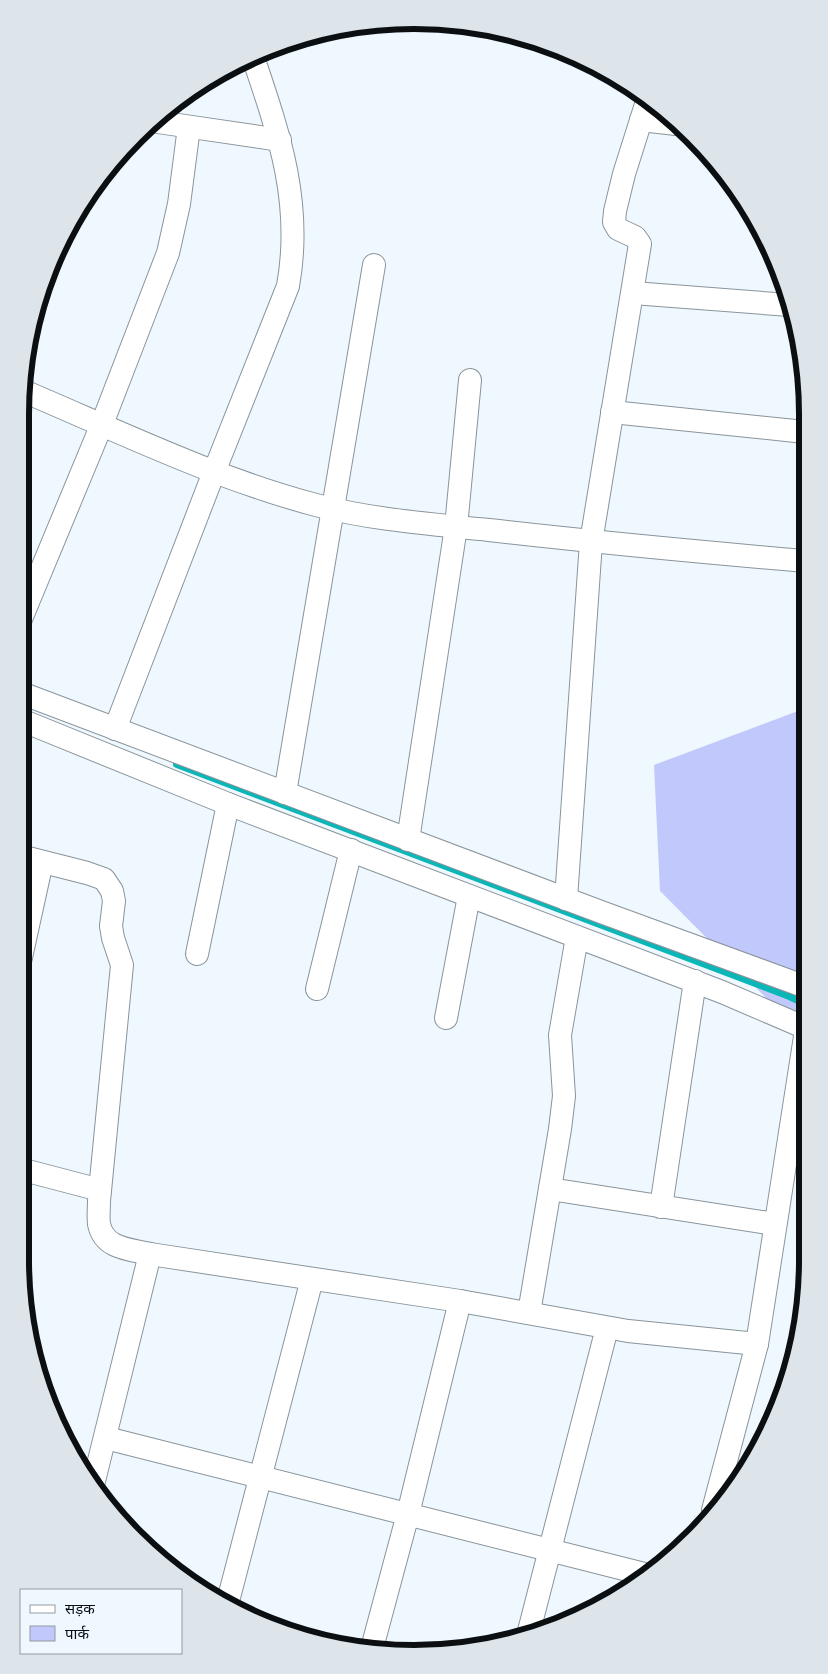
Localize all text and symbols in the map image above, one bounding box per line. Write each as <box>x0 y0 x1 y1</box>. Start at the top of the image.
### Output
legend <box>20 1589 182 1654</box>
text: सड़क <box>65 1600 95 1618</box>
text: पार्क <box>65 1625 89 1643</box>

